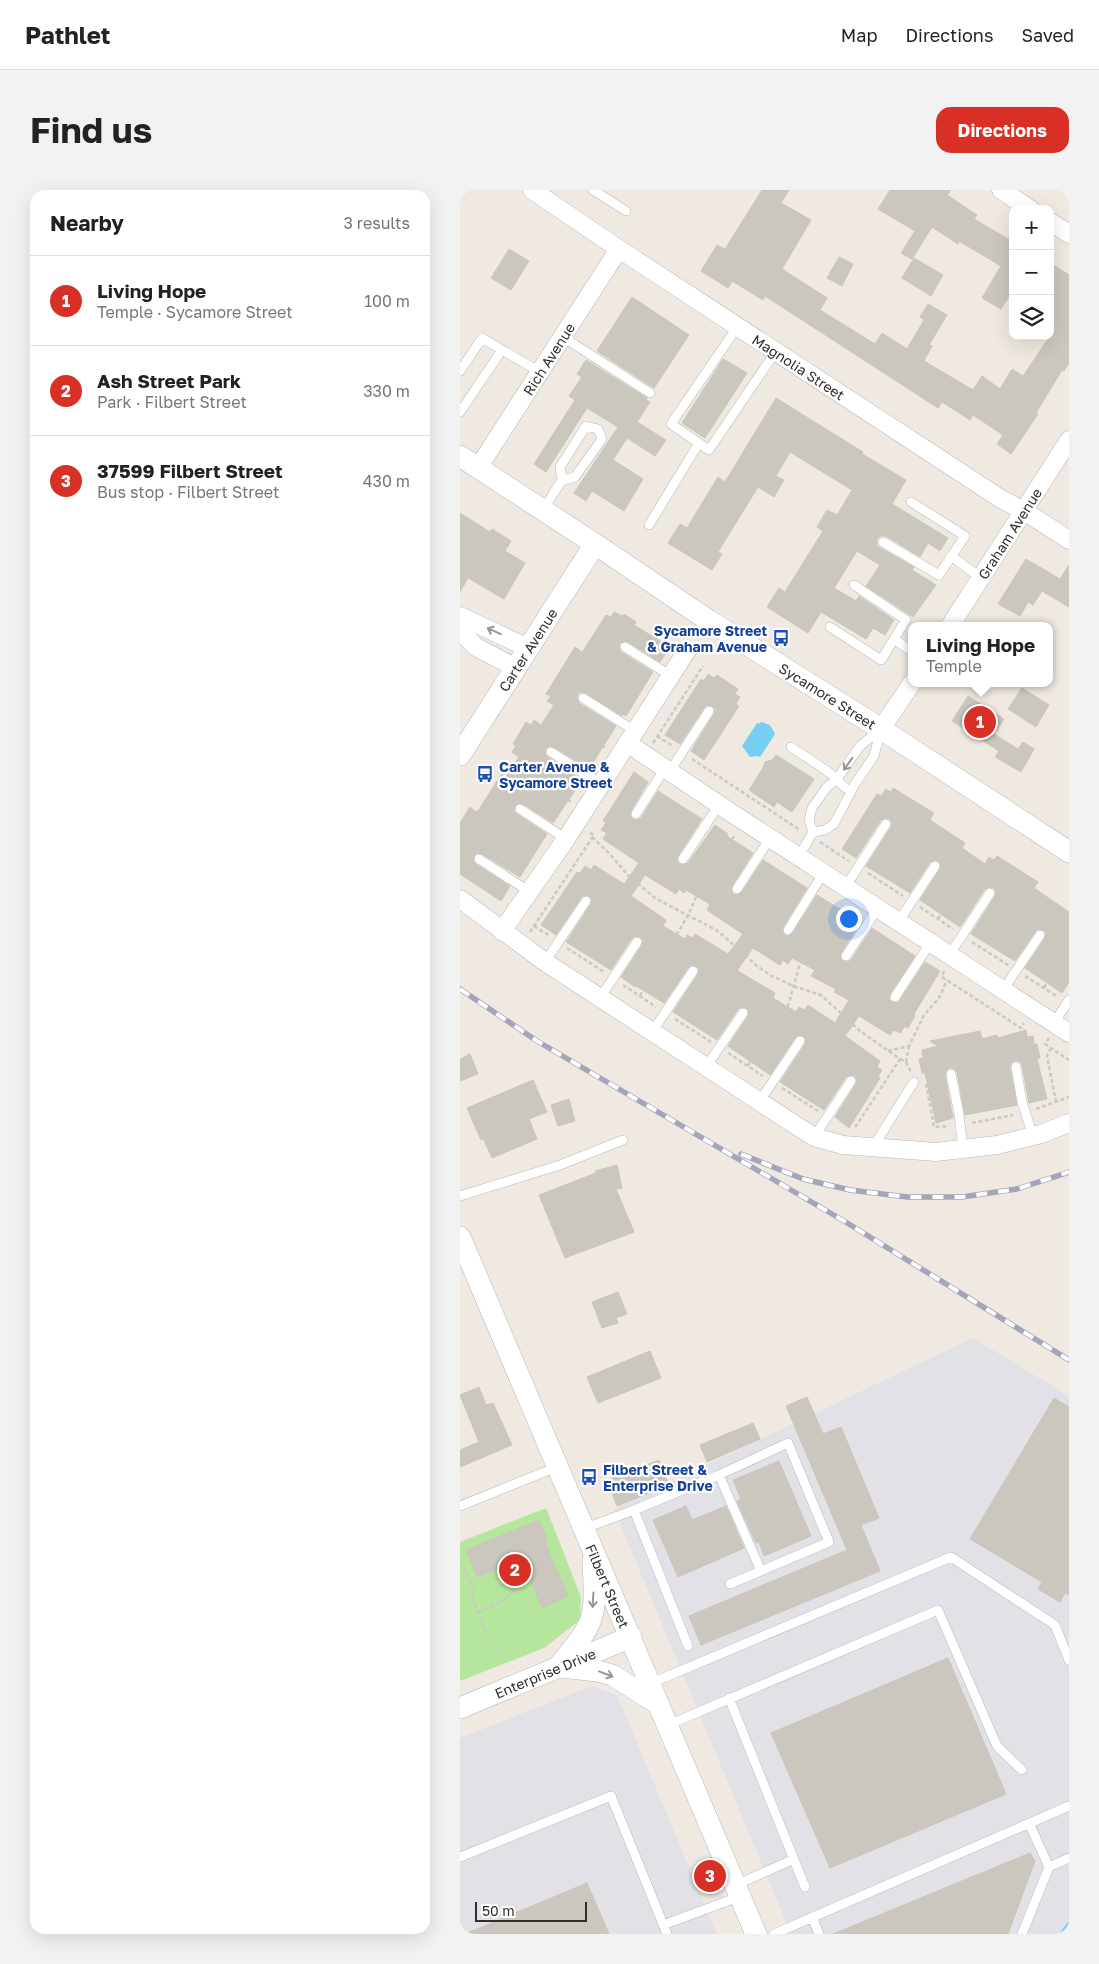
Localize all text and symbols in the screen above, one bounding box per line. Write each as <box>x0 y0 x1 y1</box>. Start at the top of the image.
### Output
text: Pathlet <box>25 20 110 49</box>
text: Map <box>841 24 877 46</box>
text: Directions <box>905 24 993 46</box>
text: Saved <box>1021 24 1074 46</box>
button: Directions <box>936 107 1069 153</box>
text: Find us <box>30 109 152 151</box>
map controls <box>1009 205 1054 340</box>
button: + <box>1009 205 1054 250</box>
text: Nearby <box>50 210 124 236</box>
text: 3 results <box>343 213 410 233</box>
button: − <box>1009 250 1054 295</box>
text: Living Hope <box>97 279 206 302</box>
text: 1 <box>62 291 70 311</box>
text: 100 m <box>364 291 410 311</box>
button: layers <box>1009 295 1054 340</box>
text: Temple · Sycamore Street <box>97 302 293 322</box>
street label: Rich Avenue <box>519 319 578 398</box>
street label: Magnolia Street <box>749 330 848 403</box>
text: Ash Street Park <box>97 369 241 392</box>
text: 2 <box>61 381 71 401</box>
text: 330 m <box>363 381 410 401</box>
text: Park · Filbert Street <box>97 392 247 412</box>
text: 37599 Filbert Street <box>97 459 283 482</box>
text: 3 <box>61 471 71 491</box>
text: 430 m <box>363 471 410 491</box>
text: Bus stop · Filbert Street <box>97 482 279 502</box>
street label: Graham Avenue <box>974 485 1045 582</box>
street label: Carter Avenue <box>495 605 560 694</box>
place label: Sycamore Street & Graham Avenue <box>647 622 767 655</box>
popup <box>908 622 1053 687</box>
one-way arrow <box>487 626 502 636</box>
bus stop icon: Sycamore Street & Graham Avenue <box>771 628 791 648</box>
text: Living Hope <box>926 633 1035 656</box>
text: Temple <box>926 656 982 676</box>
street label: Sycamore Street <box>776 659 879 732</box>
pin: 1 <box>964 703 996 741</box>
one-way arrow <box>843 757 853 771</box>
place label: Carter Avenue & Sycamore Street <box>499 758 613 791</box>
bus stop icon: Carter Avenue & Sycamore Street <box>475 764 495 784</box>
your location <box>836 906 862 932</box>
place label: Filbert Street & Enterprise Drive <box>603 1461 713 1494</box>
bus stop icon: Filbert Street & Enterprise Drive <box>579 1467 599 1487</box>
street label: Filbert Street <box>583 1541 633 1630</box>
pin: 2 <box>499 1551 531 1589</box>
one-way arrow <box>589 1592 598 1608</box>
street label: Enterprise Drive <box>492 1644 598 1701</box>
one-way arrow <box>598 1670 613 1679</box>
pin: 3 <box>694 1857 726 1895</box>
scale bar <box>475 1899 588 1922</box>
text: 50 m <box>482 1902 515 1919</box>

